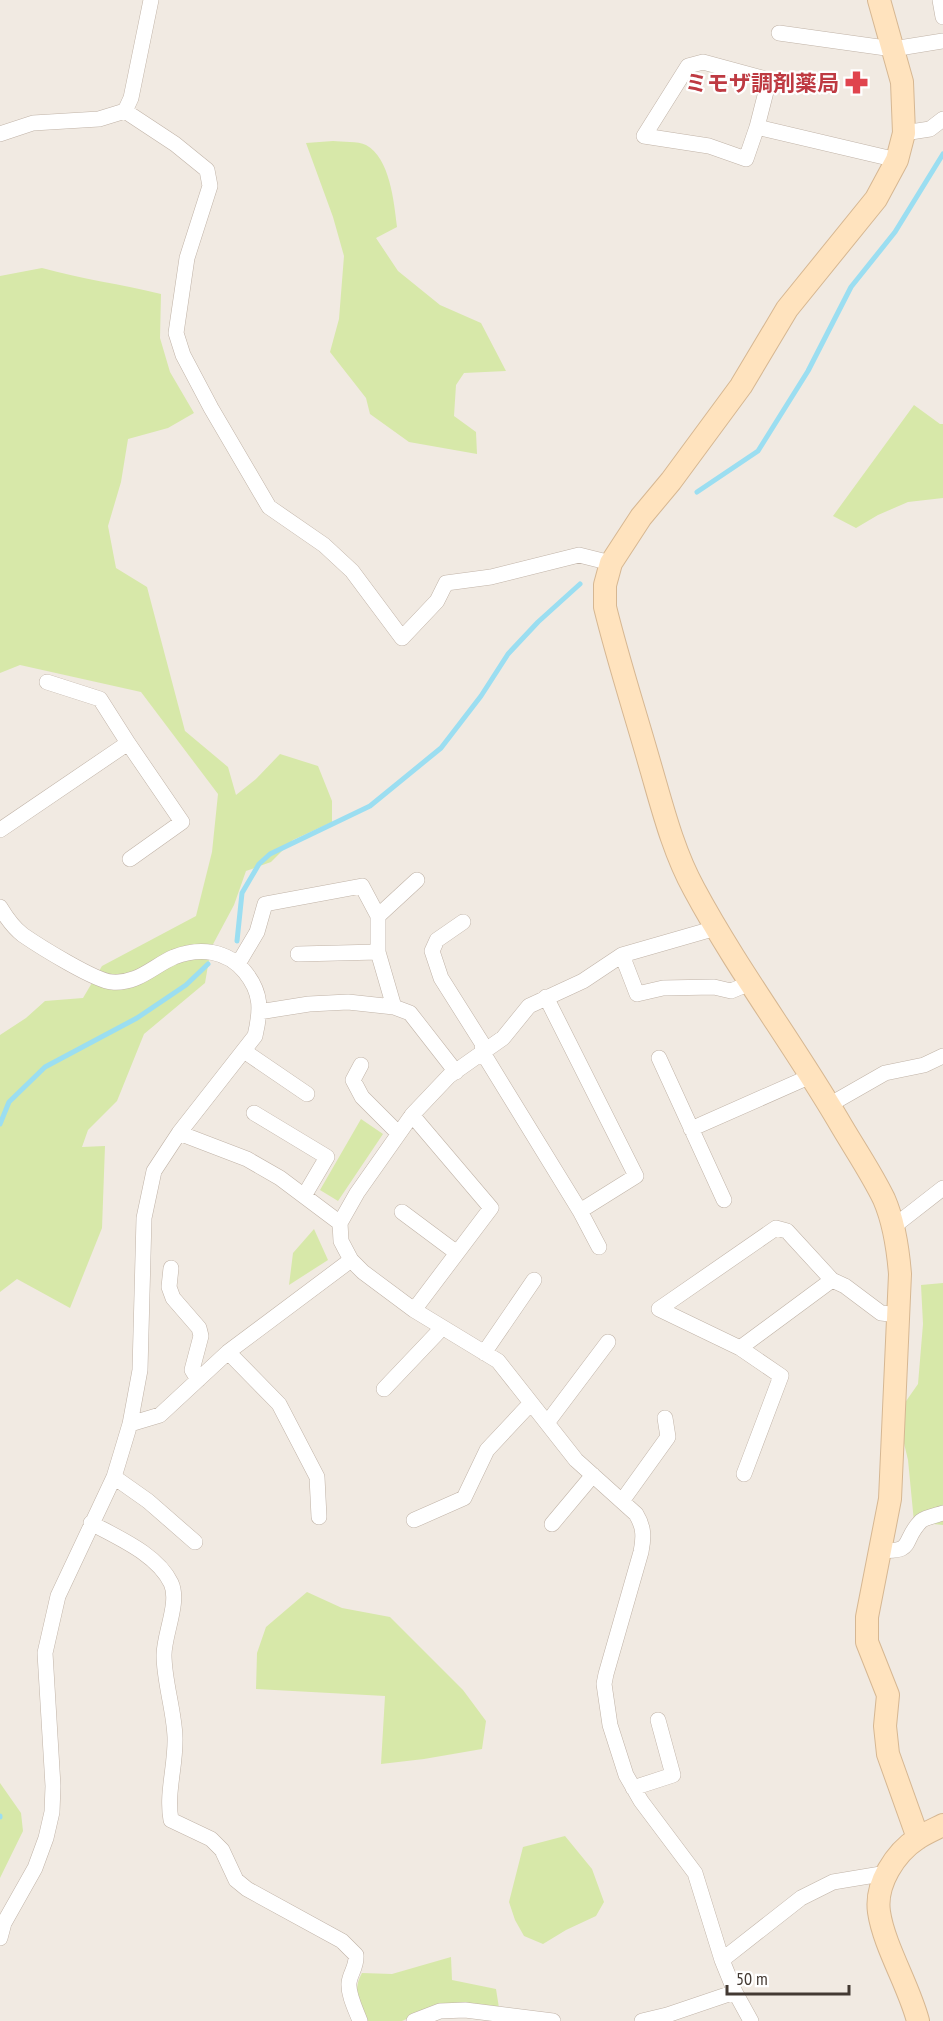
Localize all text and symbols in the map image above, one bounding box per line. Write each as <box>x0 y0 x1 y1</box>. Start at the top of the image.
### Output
place label: ミモザ調剤薬局 <box>685 69 839 97</box>
pharmacy icon: ミモザ調剤薬局 <box>844 70 870 96</box>
scale bar <box>727 1958 848 1996</box>
text: 50 m <box>736 1967 768 1990</box>

